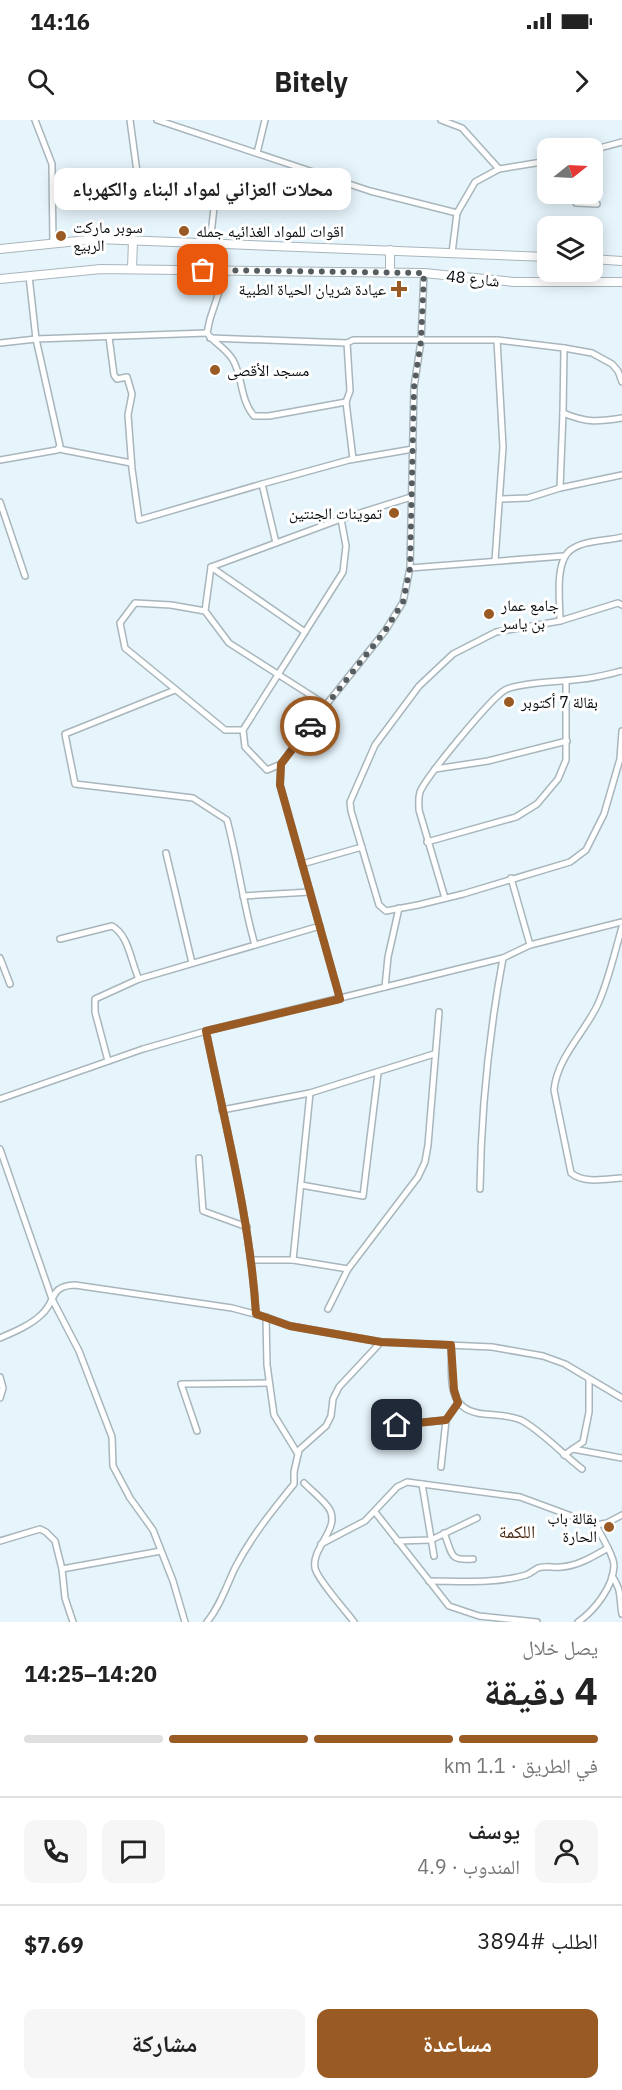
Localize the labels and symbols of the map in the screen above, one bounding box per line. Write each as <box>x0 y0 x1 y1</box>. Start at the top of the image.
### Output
north arrow <box>537 138 603 204</box>
callout: محلات العزاني لمواد البناء والكهرباء <box>55 168 352 210</box>
place label: سوبر ماركت الربيع <box>73 217 143 256</box>
place label: اقوات للمواد الغذائيه جمله <box>196 221 344 241</box>
marker: اقوات للمواد الغذائيه جمله <box>177 224 191 238</box>
marker: سوبر ماركت الربيع <box>54 229 68 243</box>
pin <box>177 244 228 295</box>
street label: شارع 48 <box>445 265 501 292</box>
place label: عيادة شريان الحياة الطبية <box>239 279 386 300</box>
marker: عيادة شريان الحياة الطبية <box>390 280 408 298</box>
place label: مسجد الأقصى <box>227 360 309 381</box>
marker: مسجد الأقصى <box>208 363 222 377</box>
place label: تموينات الجنتين <box>289 503 382 524</box>
marker: تموينات الجنتين <box>387 506 401 520</box>
place label: جامع عمار بن ياسر <box>500 595 559 634</box>
marker: جامع عمار بن ياسر <box>482 607 496 621</box>
place label: بقالة 7 أكتوبر <box>520 692 598 712</box>
marker: بقالة 7 أكتوبر <box>502 695 516 709</box>
courier <box>280 696 340 756</box>
pin <box>371 1399 422 1450</box>
place label: بقالة باب الحارة <box>547 1508 597 1546</box>
district label: اللكمة <box>499 1520 535 1543</box>
marker: بقالة باب الحارة <box>602 1520 616 1534</box>

